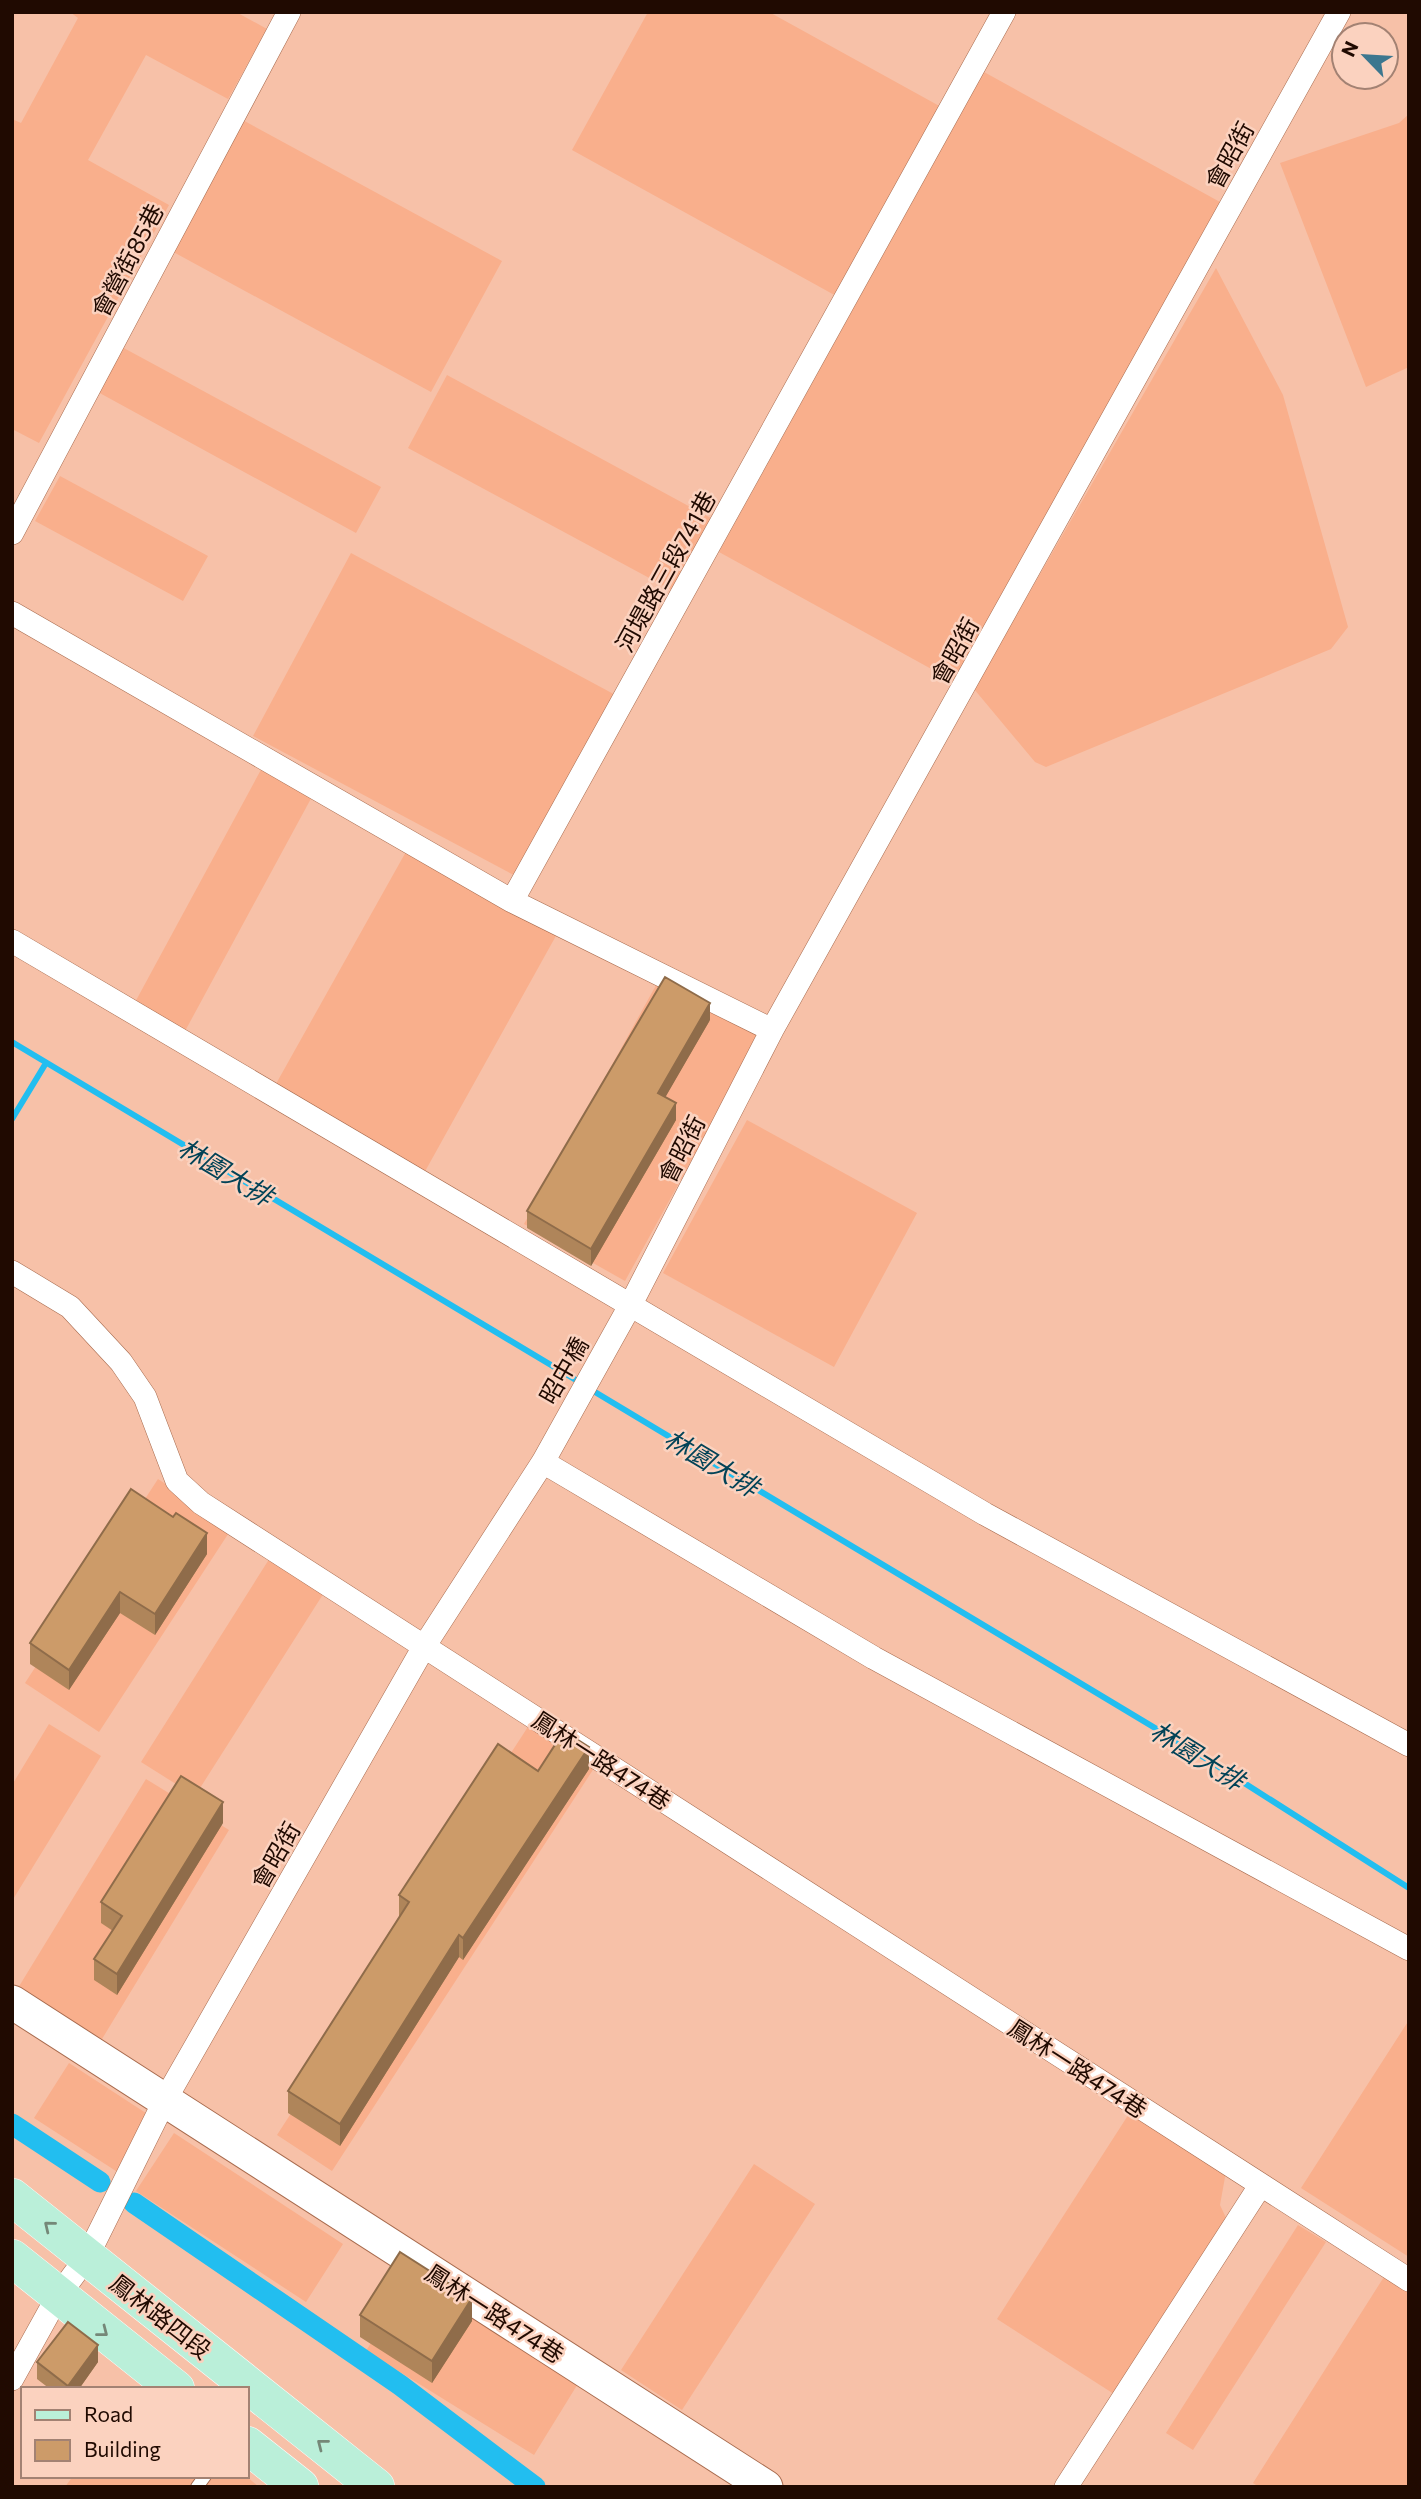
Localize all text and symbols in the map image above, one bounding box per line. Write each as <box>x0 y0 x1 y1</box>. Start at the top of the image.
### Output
north arrow <box>1330 21 1400 91</box>
text: N <box>1336 37 1363 60</box>
street label: 會昭街 <box>1199 116 1259 194</box>
street label: 會營街85巷 <box>85 198 169 322</box>
street label: 河堤路三段741巷 <box>609 486 721 656</box>
street label: 會昭街 <box>924 612 984 690</box>
street label: 會昭街 <box>652 1110 710 1188</box>
water label: 林園大排 <box>173 1131 281 1213</box>
street label: 昭中橋 <box>532 1332 594 1408</box>
water label: 林園大排 <box>659 1422 767 1504</box>
street label: 鳳林一路474巷 <box>527 1704 677 1816</box>
water label: 林園大排 <box>1146 1714 1253 1797</box>
street label: 會昭街 <box>244 1817 306 1893</box>
street label: 鳳林一路474巷 <box>1003 2012 1153 2124</box>
one-way arrow <box>44 2222 56 2235</box>
street label: 鳳林一路474巷 <box>420 2257 570 2369</box>
street label: 鳳林路四段 <box>105 2268 217 2364</box>
one-way arrow <box>96 2323 108 2336</box>
legend <box>21 2387 248 2478</box>
text: Road <box>84 2401 133 2426</box>
text: Building <box>84 2436 161 2461</box>
one-way arrow <box>318 2440 330 2453</box>

